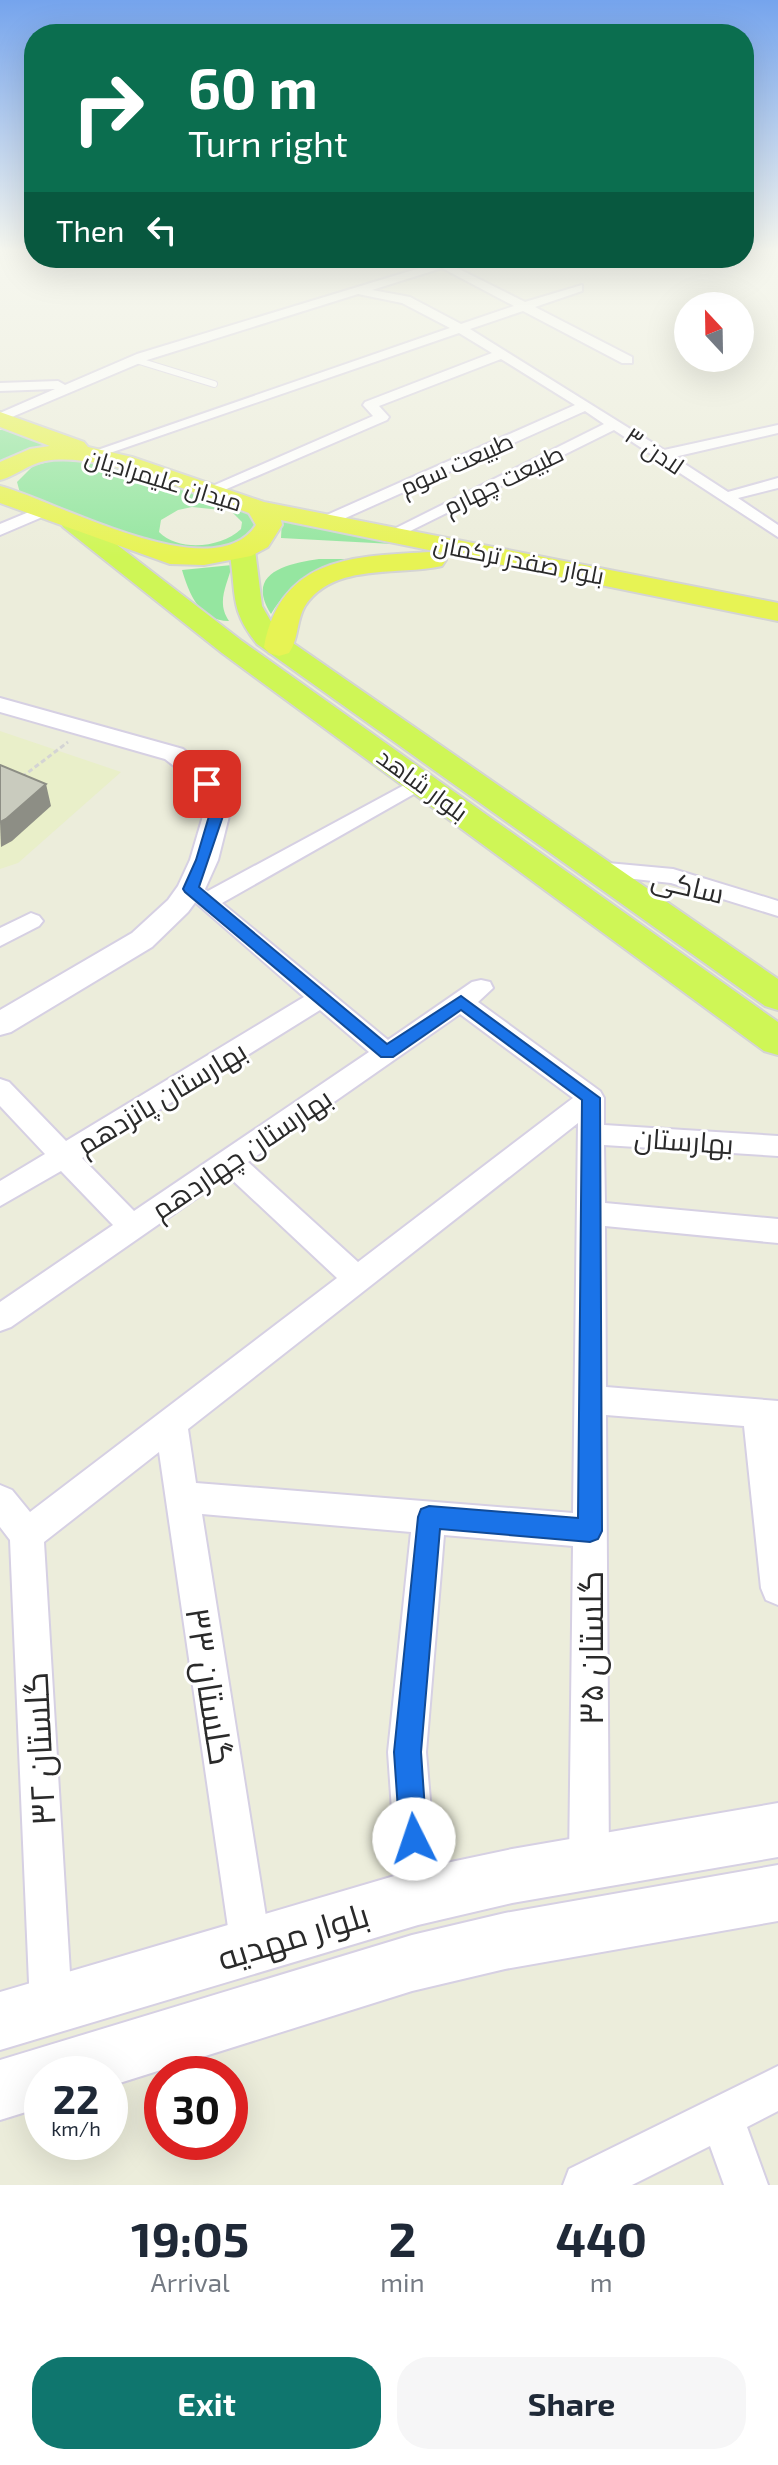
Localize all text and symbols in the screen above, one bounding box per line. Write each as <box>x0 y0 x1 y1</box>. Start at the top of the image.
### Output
text: 60 m <box>188 53 318 120</box>
icon: right <box>56 56 160 160</box>
text: Turn right <box>188 121 348 164</box>
icon: left <box>140 208 184 252</box>
text: Then <box>56 212 124 248</box>
north arrow <box>674 292 754 372</box>
map controls <box>674 292 754 372</box>
street label: لادن ۳ <box>620 420 690 481</box>
street label: طبیعت سوم <box>395 425 518 504</box>
street label: طبیعت چهارم <box>438 438 569 523</box>
street label: میدان علیمرادیان <box>82 441 246 518</box>
street label: بلوار صفدر ترکمان <box>431 528 607 591</box>
street label: بلوار شاهد <box>372 742 474 826</box>
pin <box>173 750 241 818</box>
icon: arrive <box>185 762 229 806</box>
street label: ساکی <box>648 860 728 911</box>
street label: بهارستان پانزدهم <box>70 1033 254 1164</box>
street label: بهارستان چهاردهم <box>144 1080 340 1229</box>
street label: بهارستان <box>633 1120 735 1161</box>
street label: گلستان ۳۵ <box>569 1571 611 1725</box>
street label: گلستان ۳۳ <box>177 1604 244 1768</box>
street label: گلستان ۳۲ <box>14 1671 63 1827</box>
position arrow <box>372 1797 456 1881</box>
street label: بلوار مهدیه <box>212 1893 374 1979</box>
speed limit sign: 30 <box>144 2056 248 2160</box>
text: 22 <box>53 2074 99 2122</box>
text: km/h <box>51 2116 101 2140</box>
text: 19:05 <box>131 2209 249 2267</box>
text: 2 <box>388 2209 416 2267</box>
text: 440 <box>556 2209 647 2267</box>
text: Arrival <box>151 2266 230 2297</box>
text: min <box>380 2266 425 2297</box>
text: m <box>590 2266 613 2297</box>
button: Exit <box>32 2357 381 2449</box>
button: Share <box>397 2357 746 2449</box>

